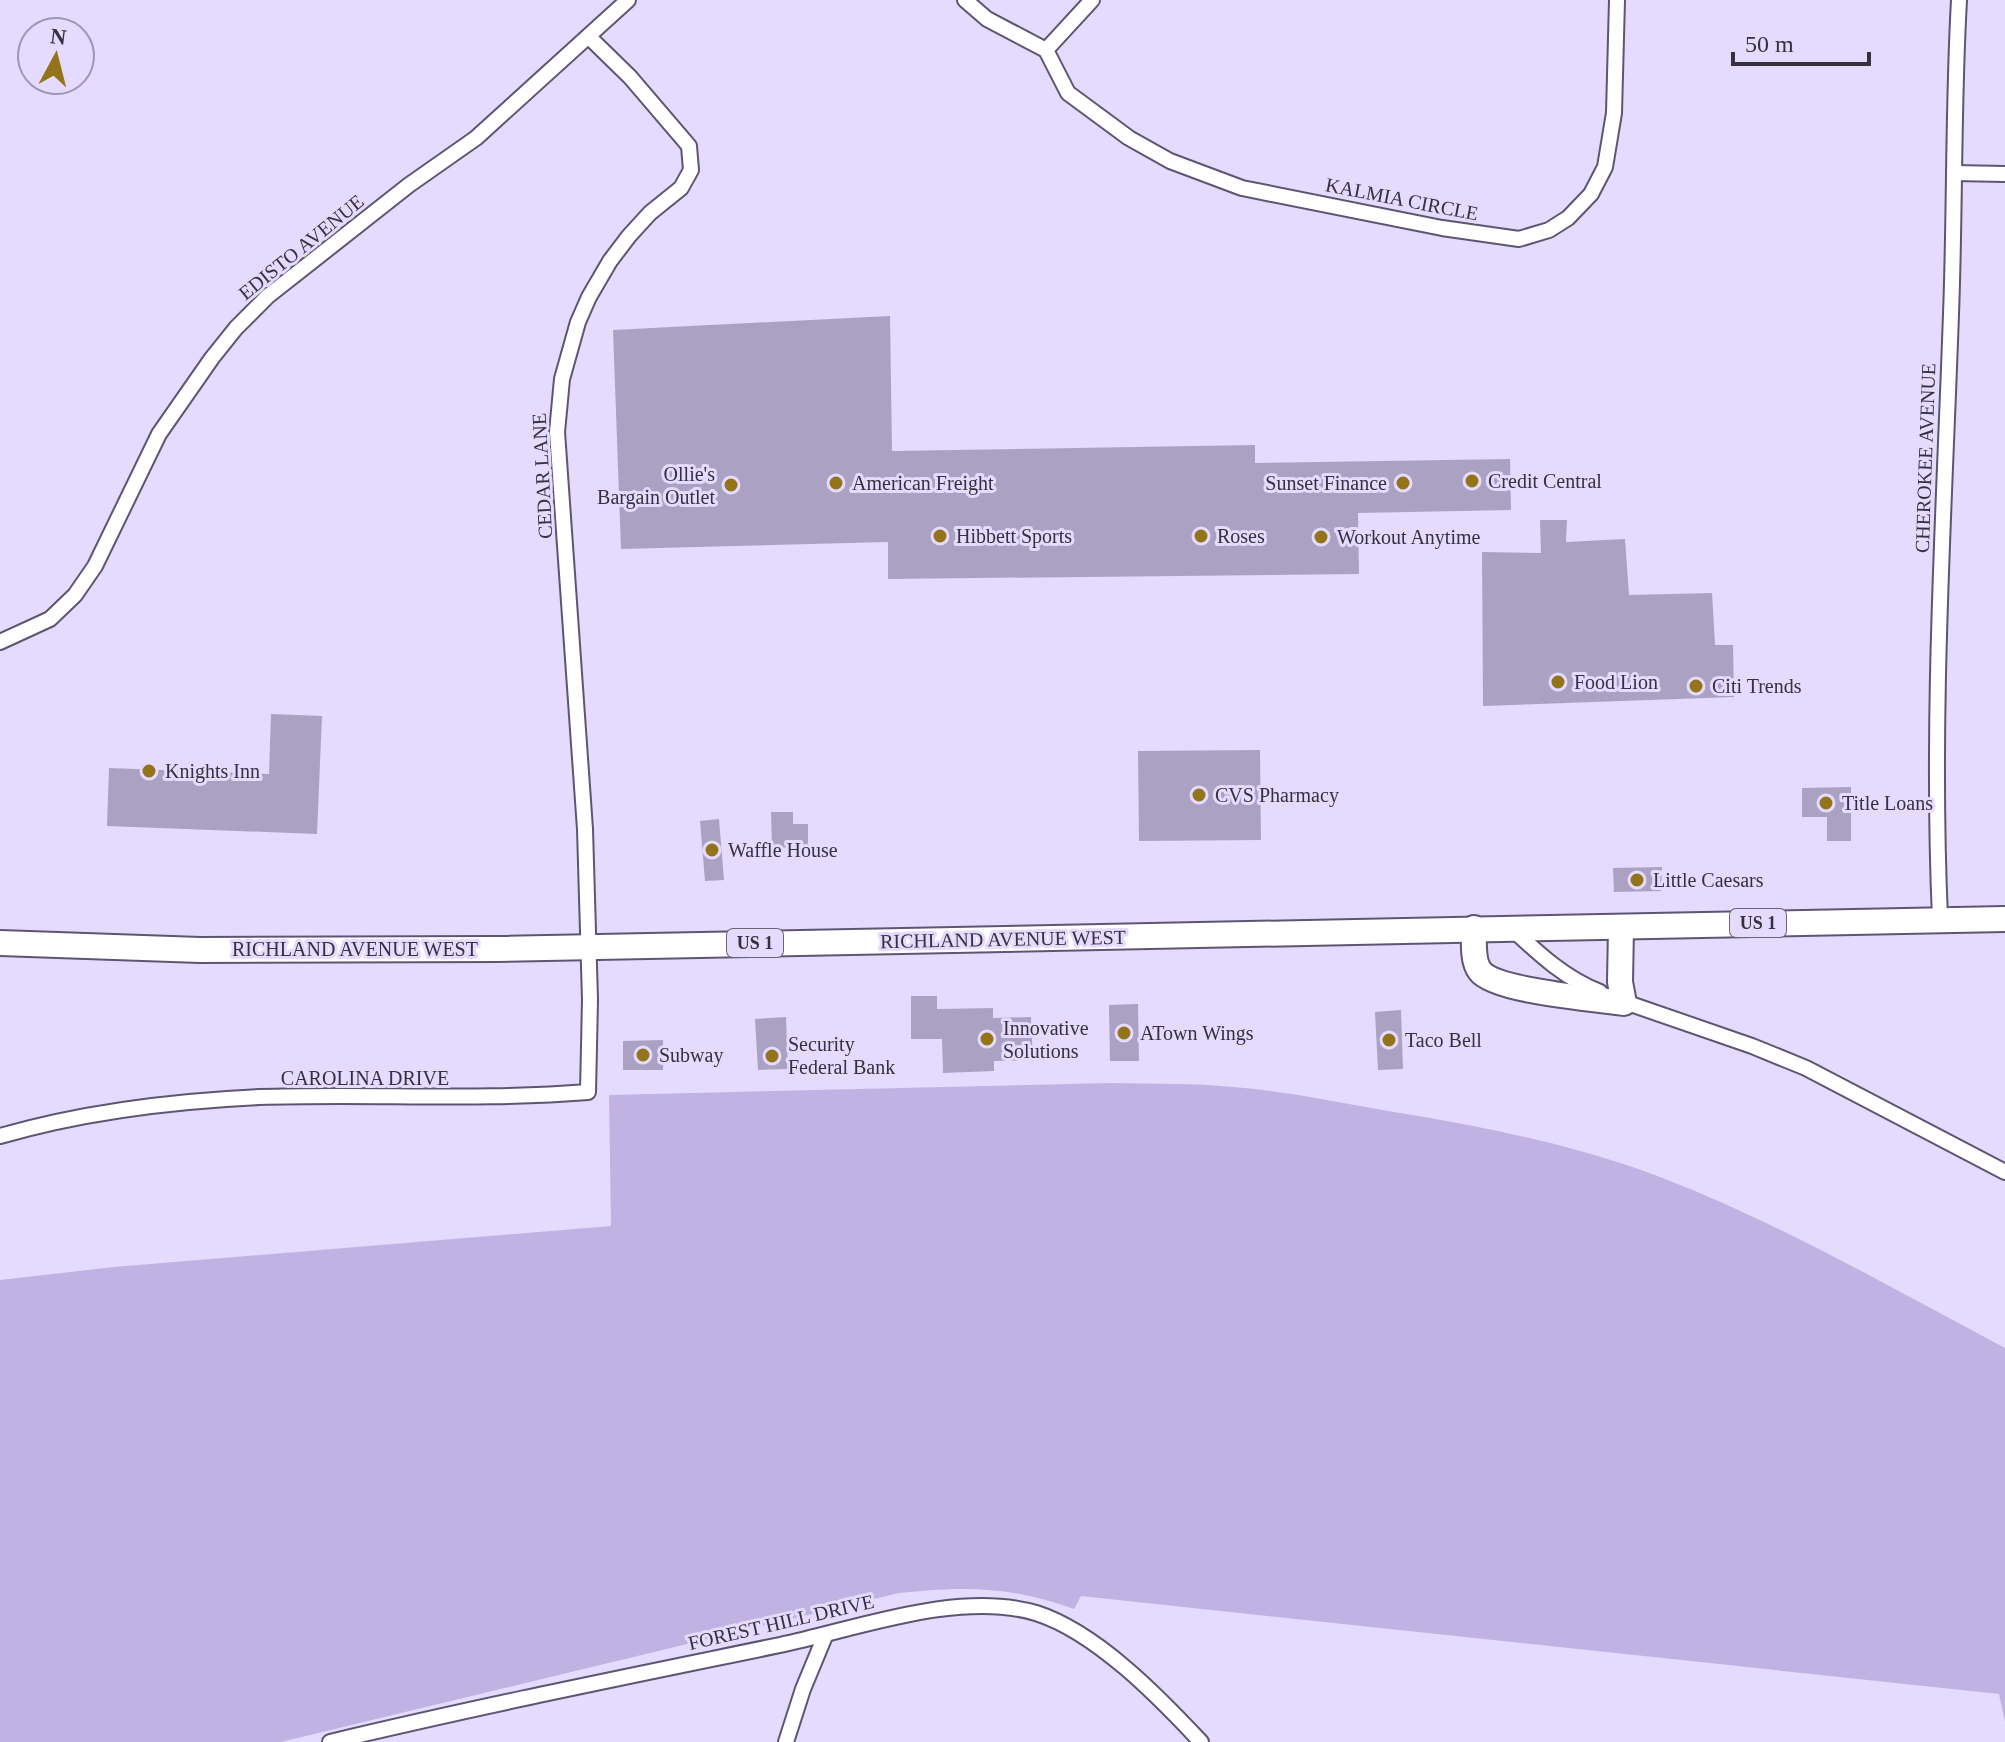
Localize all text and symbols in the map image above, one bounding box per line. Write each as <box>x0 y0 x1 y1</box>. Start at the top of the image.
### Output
north arrow <box>16 16 96 96</box>
scale bar <box>1733 16 1869 66</box>
text: N <box>49 23 68 50</box>
text: 50 m <box>1745 31 1794 57</box>
street label: KALMIA CIRCLE <box>1324 173 1480 225</box>
street label: EDISTO AVENUE <box>234 190 368 304</box>
street label: CHEROKEE AVENUE <box>1911 363 1939 553</box>
street label: CEDAR LANE <box>528 412 556 540</box>
place label: Ollie's Bargain Outlet <box>597 463 715 509</box>
place label: Credit Central <box>1488 470 1602 492</box>
place label: American Freight <box>852 472 994 495</box>
place label: Sunset Finance <box>1265 472 1387 494</box>
marker: Credit Central <box>1463 472 1481 490</box>
marker: American Freight <box>827 474 845 492</box>
marker: Sunset Finance <box>1394 474 1412 492</box>
marker: Ollie's Bargain Outlet <box>722 476 740 494</box>
place label: Hibbett Sports <box>956 525 1072 548</box>
place label: Roses <box>1217 525 1265 547</box>
place label: Workout Anytime <box>1337 526 1481 549</box>
marker: Hibbett Sports <box>931 527 949 545</box>
marker: Roses <box>1192 527 1210 545</box>
marker: Workout Anytime <box>1312 528 1330 546</box>
place label: Food Lion <box>1574 671 1658 693</box>
marker: Food Lion <box>1549 673 1567 691</box>
place label: Citi Trends <box>1712 675 1802 697</box>
marker: Citi Trends <box>1687 677 1705 695</box>
place label: Knights Inn <box>165 760 260 783</box>
marker: Knights Inn <box>140 762 158 780</box>
place label: CVS Pharmacy <box>1215 784 1339 807</box>
marker: CVS Pharmacy <box>1190 786 1208 804</box>
place label: Title Loans <box>1842 792 1933 814</box>
marker: Title Loans <box>1817 794 1835 812</box>
place label: Waffle House <box>728 839 838 861</box>
marker: Waffle House <box>703 841 721 859</box>
place label: Little Caesars <box>1653 869 1764 891</box>
marker: Little Caesars <box>1628 871 1646 889</box>
road number: US 1 <box>1730 909 1786 937</box>
street label: RICHLAND AVENUE WEST <box>880 926 1126 952</box>
road number: US 1 <box>727 929 783 957</box>
street label: RICHLAND AVENUE WEST <box>232 938 478 960</box>
place label: Innovative Solutions <box>1003 1017 1089 1062</box>
place label: ATown Wings <box>1140 1022 1254 1045</box>
marker: ATown Wings <box>1115 1024 1133 1042</box>
place label: Taco Bell <box>1405 1029 1482 1051</box>
marker: Innovative Solutions <box>978 1030 996 1048</box>
marker: Taco Bell <box>1380 1031 1398 1049</box>
place label: Security Federal Bank <box>788 1033 895 1078</box>
place label: Subway <box>659 1044 723 1067</box>
marker: Subway <box>634 1046 652 1064</box>
marker: Security Federal Bank <box>763 1047 781 1065</box>
street label: CAROLINA DRIVE <box>281 1067 449 1089</box>
street label: FOREST HILL DRIVE <box>686 1590 876 1654</box>

